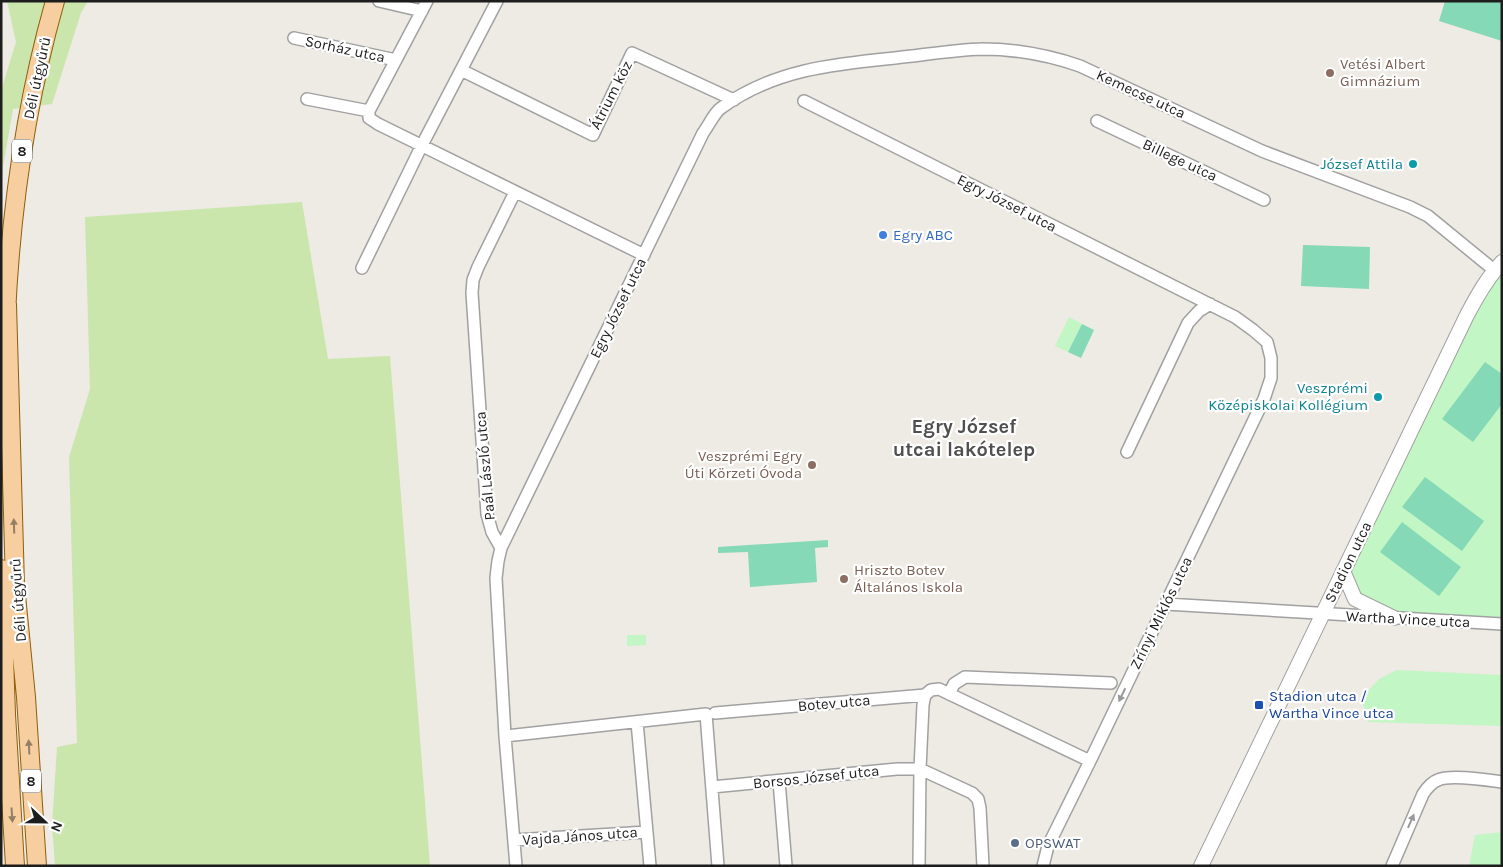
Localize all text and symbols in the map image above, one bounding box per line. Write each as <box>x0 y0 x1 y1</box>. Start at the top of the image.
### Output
street label: Sorház utca <box>303 32 387 66</box>
street label: Déli útgyűrű <box>19 35 55 121</box>
place label: Vetési Albert Gimnázium <box>1340 55 1426 90</box>
street label: Átrium köz <box>586 58 636 132</box>
street label: Kemecse utca <box>1094 66 1188 122</box>
marker: Vetési Albert Gimnázium <box>1324 67 1336 79</box>
street label: Billege utca <box>1140 135 1220 185</box>
road number: 8 <box>12 140 32 162</box>
place label: József Attila <box>1321 155 1403 173</box>
marker: József Attila <box>1407 158 1419 170</box>
street label: Egry József utca <box>954 170 1060 236</box>
place label: Egry ABC <box>893 226 953 244</box>
marker: Egry ABC <box>877 229 889 241</box>
street label: Egry József utca <box>586 255 650 361</box>
place label: Veszprémi Középiskolai Kollégium <box>1208 379 1368 414</box>
marker: Veszprémi Középiskolai Kollégium <box>1372 391 1384 403</box>
street label: Paál László utca <box>471 411 499 521</box>
district label: Egry József utcai lakótelep <box>893 415 1035 461</box>
place label: Veszprémi Egry Úti Körzeti Óvoda <box>685 447 802 482</box>
marker: Veszprémi Egry Úti Körzeti Óvoda <box>806 459 818 471</box>
one-way arrow <box>9 518 17 534</box>
street label: Stadion utca <box>1321 519 1375 605</box>
street label: Zrínyi Miklós utca <box>1126 554 1196 672</box>
street label: Déli útgyűrű <box>6 558 30 642</box>
place label: Hriszto Botev Általános Iskola <box>854 561 963 596</box>
marker: Hriszto Botev Általános Iskola <box>838 573 850 585</box>
street label: Wartha Vince utca <box>1345 607 1471 631</box>
place label: Stadion utca / Wartha Vince utca <box>1269 687 1394 722</box>
one-way arrow <box>1117 688 1126 703</box>
street label: Botev utca <box>797 691 871 715</box>
marker: Stadion utca / Wartha Vince utca <box>1253 699 1265 711</box>
one-way arrow <box>25 739 33 755</box>
street label: Borsos József utca <box>752 761 880 793</box>
road number: 8 <box>21 769 41 792</box>
north arrow <box>20 797 70 847</box>
one-way arrow <box>9 807 17 823</box>
one-way arrow <box>1408 814 1416 828</box>
text: N <box>47 819 66 835</box>
street label: Vajda János utca <box>522 823 638 849</box>
place label: OPSWAT <box>1025 834 1081 852</box>
marker: OPSWAT <box>1009 837 1021 849</box>

